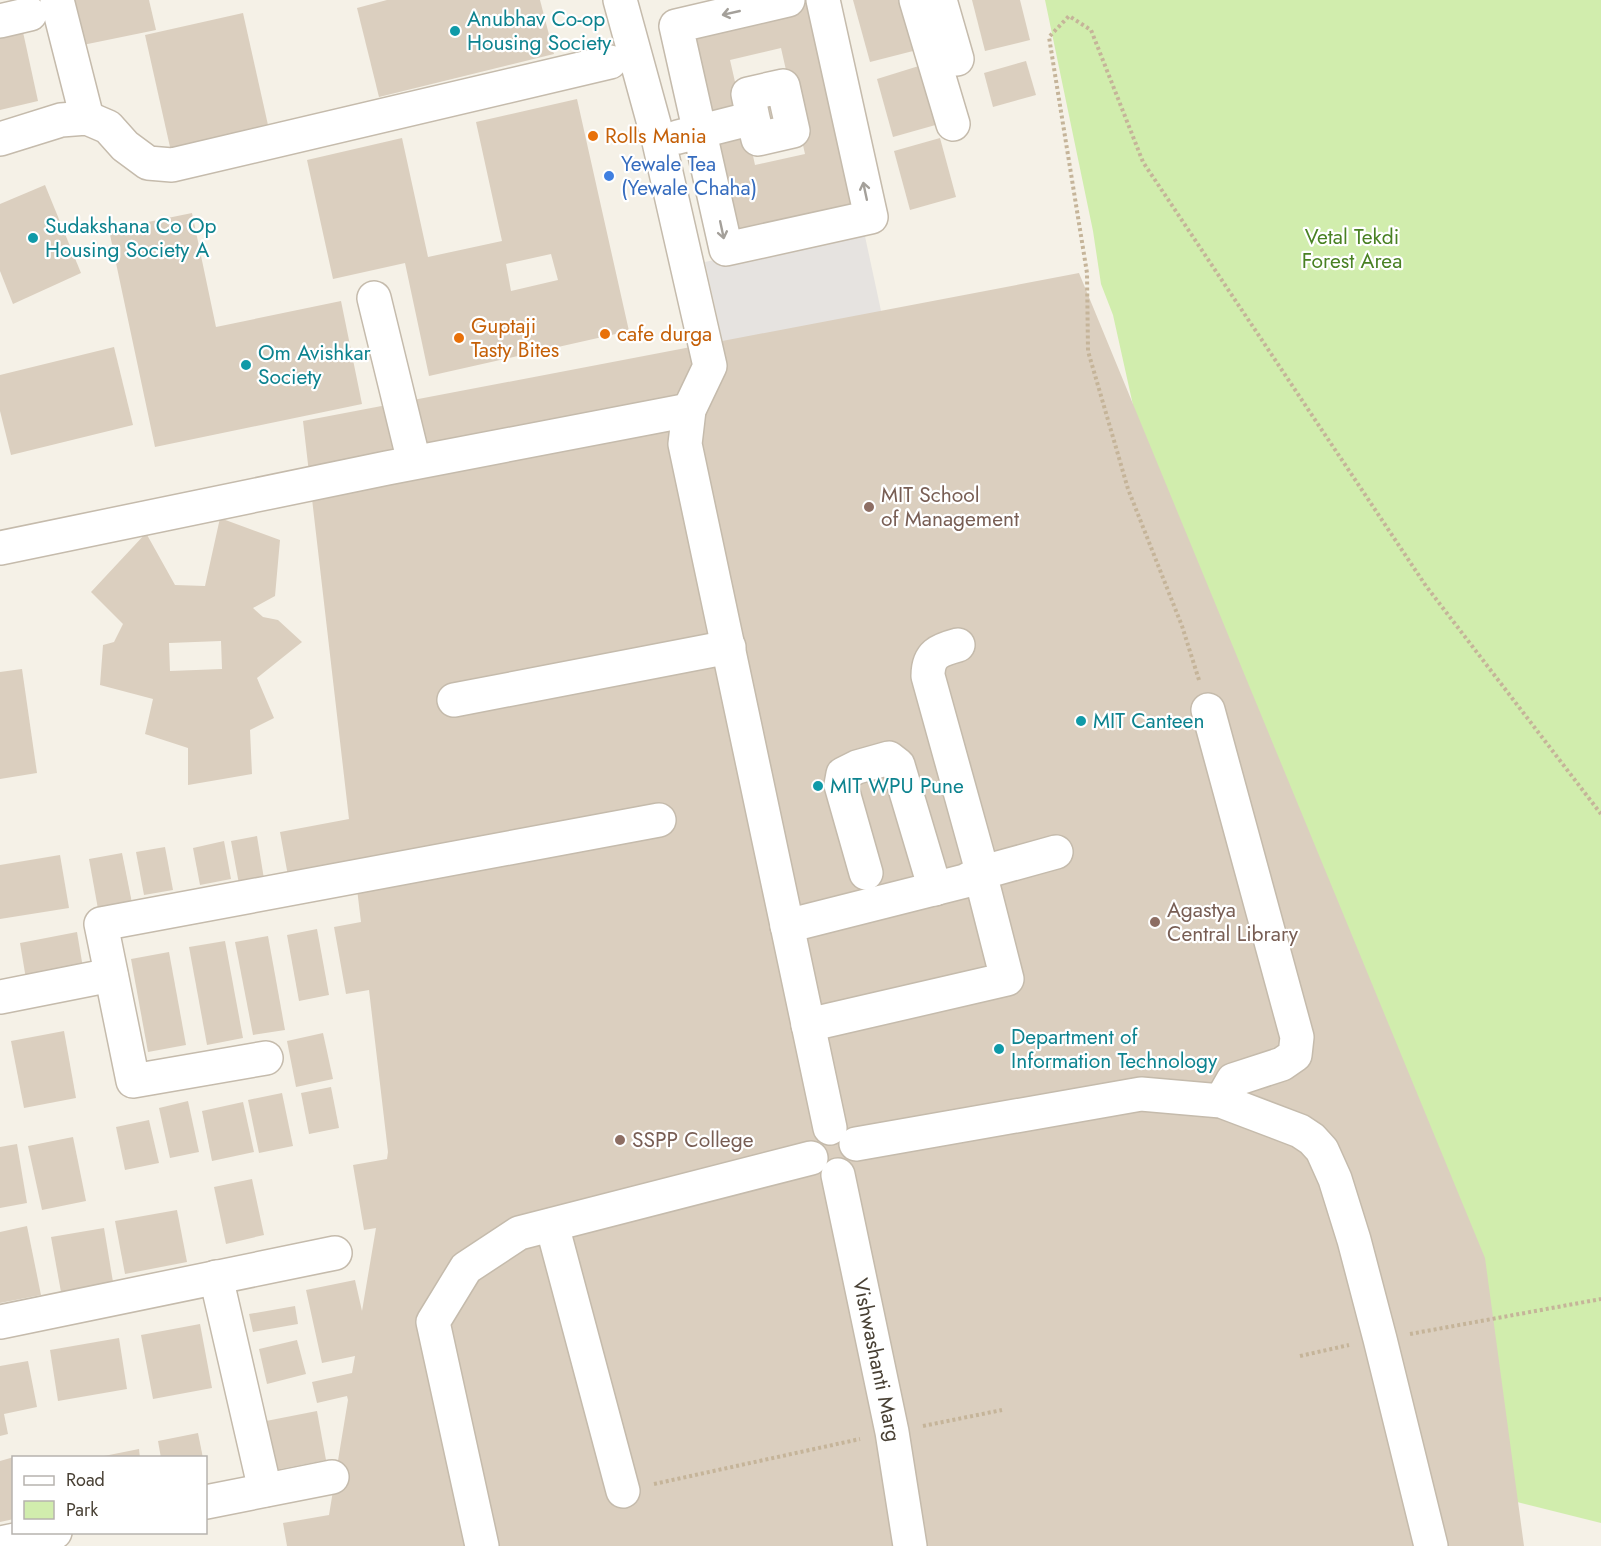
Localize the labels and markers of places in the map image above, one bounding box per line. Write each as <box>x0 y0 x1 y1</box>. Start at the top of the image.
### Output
place label: Anubhav Co-op Housing Society <box>467 4 612 58</box>
marker: Anubhav Co-op Housing Society <box>448 24 462 38</box>
place label: Rolls Mania <box>605 121 706 151</box>
marker: Rolls Mania <box>586 129 600 143</box>
place label: Yewale Tea (Yewale Chaha) <box>621 149 757 203</box>
marker: Yewale Tea (Yewale Chaha) <box>602 169 616 183</box>
place label: Sudakshana Co Op Housing Society A <box>45 211 217 265</box>
marker: Sudakshana Co Op Housing Society A <box>26 231 40 245</box>
place label: Guptaji Tasty Bites <box>471 311 559 365</box>
place label: cafe durga <box>617 319 712 349</box>
marker: cafe durga <box>598 327 612 341</box>
marker: Guptaji Tasty Bites <box>452 331 466 345</box>
place label: Om Avishkar Society <box>258 338 372 392</box>
marker: Om Avishkar Society <box>239 358 253 372</box>
place label: MIT School of Management <box>881 480 1019 534</box>
marker: MIT School of Management <box>862 500 876 514</box>
place label: MIT Canteen <box>1093 706 1204 736</box>
marker: MIT Canteen <box>1074 714 1088 728</box>
place label: MIT WPU Pune <box>830 771 964 801</box>
marker: MIT WPU Pune <box>811 779 825 793</box>
place label: Agastya Central Library <box>1167 895 1299 949</box>
marker: Agastya Central Library <box>1148 915 1162 929</box>
place label: Department of Information Technology <box>1011 1022 1218 1076</box>
marker: Department of Information Technology <box>992 1042 1006 1056</box>
place label: SSPP College <box>632 1125 754 1155</box>
marker: SSPP College <box>613 1133 627 1147</box>

